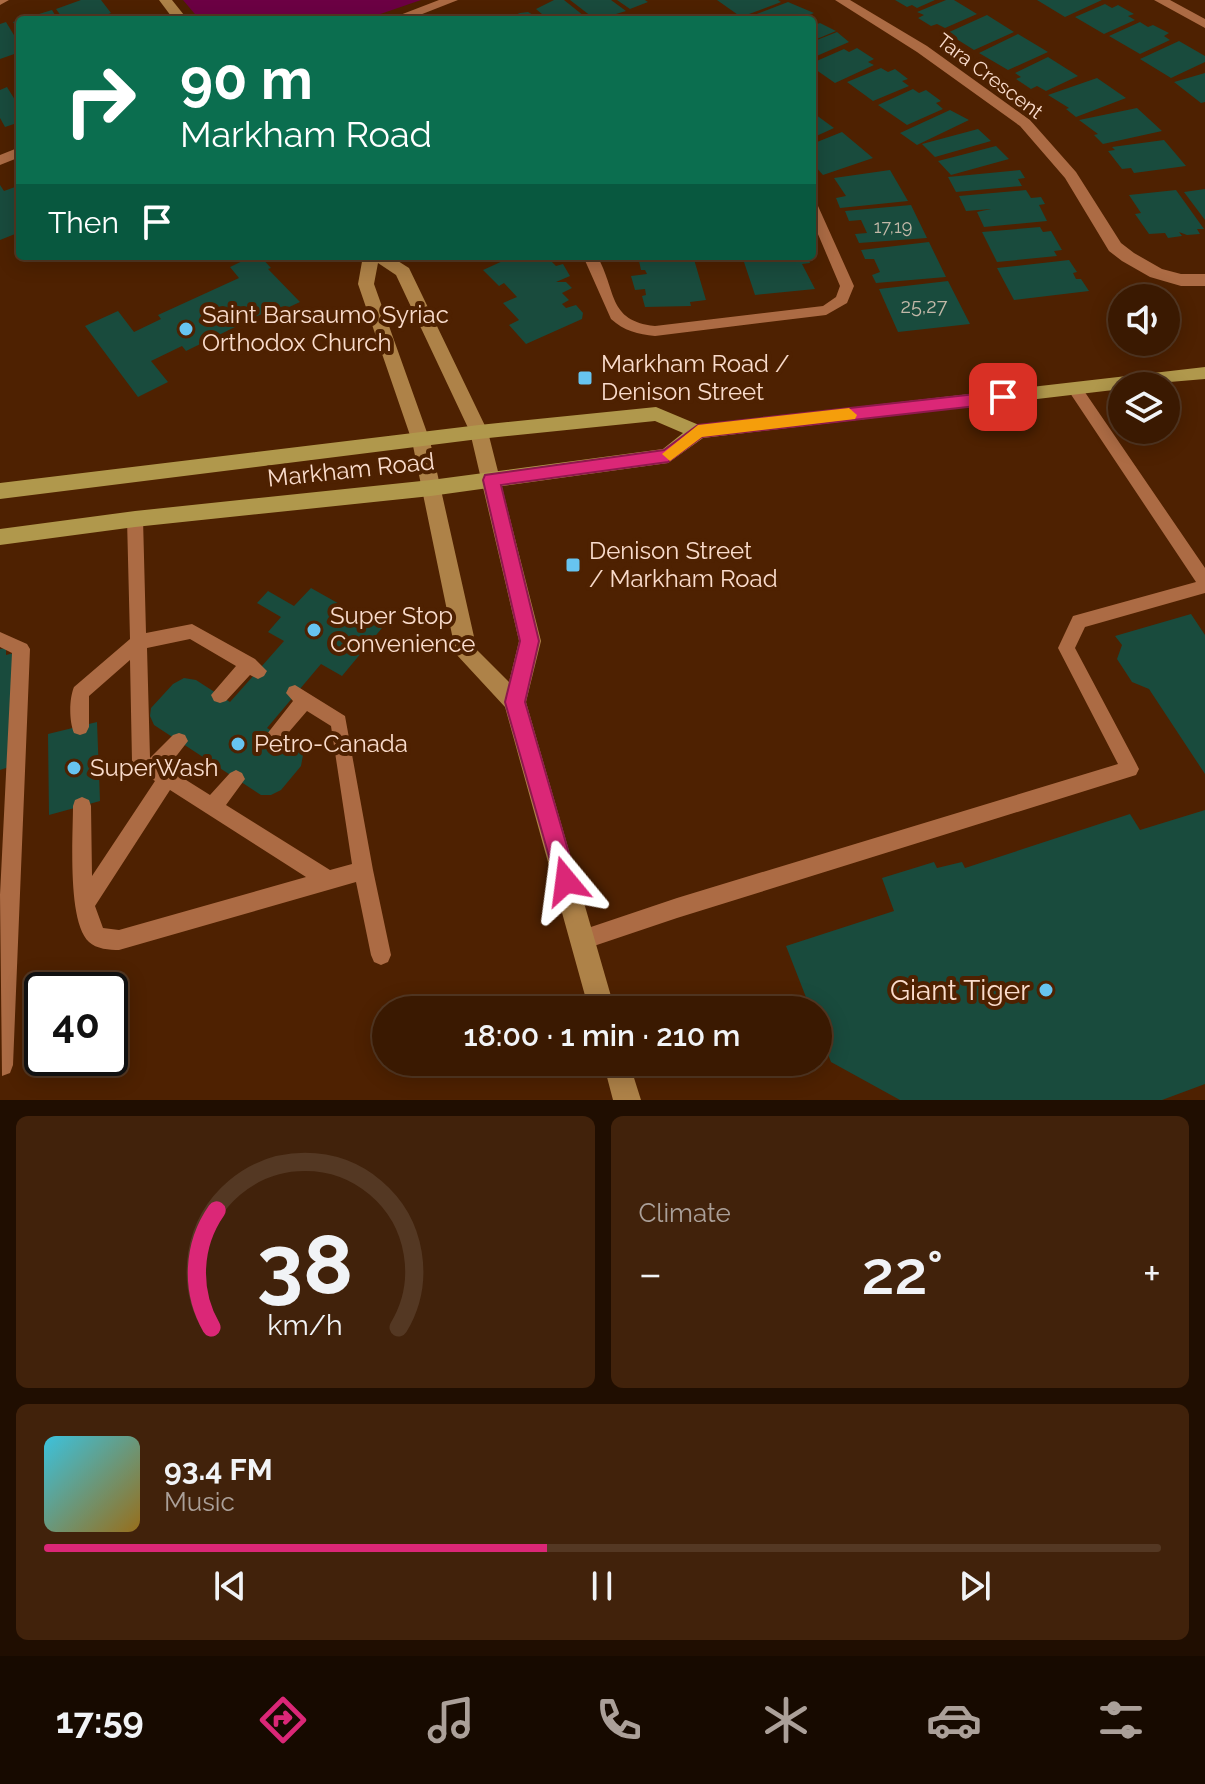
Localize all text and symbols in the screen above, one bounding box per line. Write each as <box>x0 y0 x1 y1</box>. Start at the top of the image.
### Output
street label: Tara Crescent <box>932 28 1048 124</box>
text: 90 m <box>180 46 313 112</box>
icon: right <box>48 48 152 152</box>
text: Markham Road <box>180 113 432 155</box>
icon: arrive <box>135 200 179 244</box>
text: Then <box>48 205 119 240</box>
house number: 17,19 <box>874 216 912 237</box>
map controls <box>1108 284 1180 444</box>
button: sound <box>1108 284 1180 356</box>
house number: 25,27 <box>901 294 948 318</box>
place label: Saint Barsaumo Syriac Orthodox Church <box>202 300 449 357</box>
marker: Saint Barsaumo Syriac Orthodox Church <box>177 320 195 338</box>
place label: Markham Road / Denison Street <box>601 349 790 406</box>
pin <box>969 363 1037 431</box>
marker: Markham Road / Denison Street <box>576 369 594 387</box>
button: layers <box>1108 372 1180 444</box>
icon: arrive <box>981 375 1025 419</box>
street label: Markham Road <box>266 446 436 493</box>
place label: Denison Street / Markham Road <box>589 536 778 593</box>
marker: Denison Street / Markham Road <box>564 556 582 574</box>
place label: Super Stop Convenience <box>330 601 475 658</box>
marker: Super Stop Convenience <box>305 621 323 639</box>
place label: Petro-Canada <box>254 729 408 758</box>
marker: Petro-Canada <box>229 735 247 753</box>
place label: SuperWash <box>90 753 219 782</box>
marker: SuperWash <box>65 759 83 777</box>
position arrow <box>524 839 608 923</box>
speed limit sign: 40 <box>24 972 128 1076</box>
place label: Giant Tiger <box>890 974 1030 1007</box>
marker: Giant Tiger <box>1037 981 1055 999</box>
text: 18:00 · 1 min · 210 m <box>464 1018 740 1053</box>
text: Climate <box>639 1198 731 1228</box>
text: 38 <box>257 1216 354 1313</box>
text: 22° <box>861 1238 944 1308</box>
text: − <box>639 1248 662 1299</box>
text: + <box>1143 1248 1161 1299</box>
text: km/h <box>268 1308 343 1342</box>
text: 93.4 FM <box>164 1452 273 1487</box>
text: Music <box>164 1487 235 1517</box>
icon: previous <box>208 1564 252 1608</box>
icon: pause <box>580 1564 624 1608</box>
icon: next <box>953 1564 997 1608</box>
icon: directions <box>255 1692 311 1748</box>
icon: music <box>423 1692 479 1748</box>
icon: phone <box>591 1692 647 1748</box>
icon: climate <box>758 1692 814 1748</box>
icon: car <box>926 1692 982 1748</box>
icon: filters <box>1093 1692 1149 1748</box>
text: 17:59 <box>56 1699 144 1741</box>

